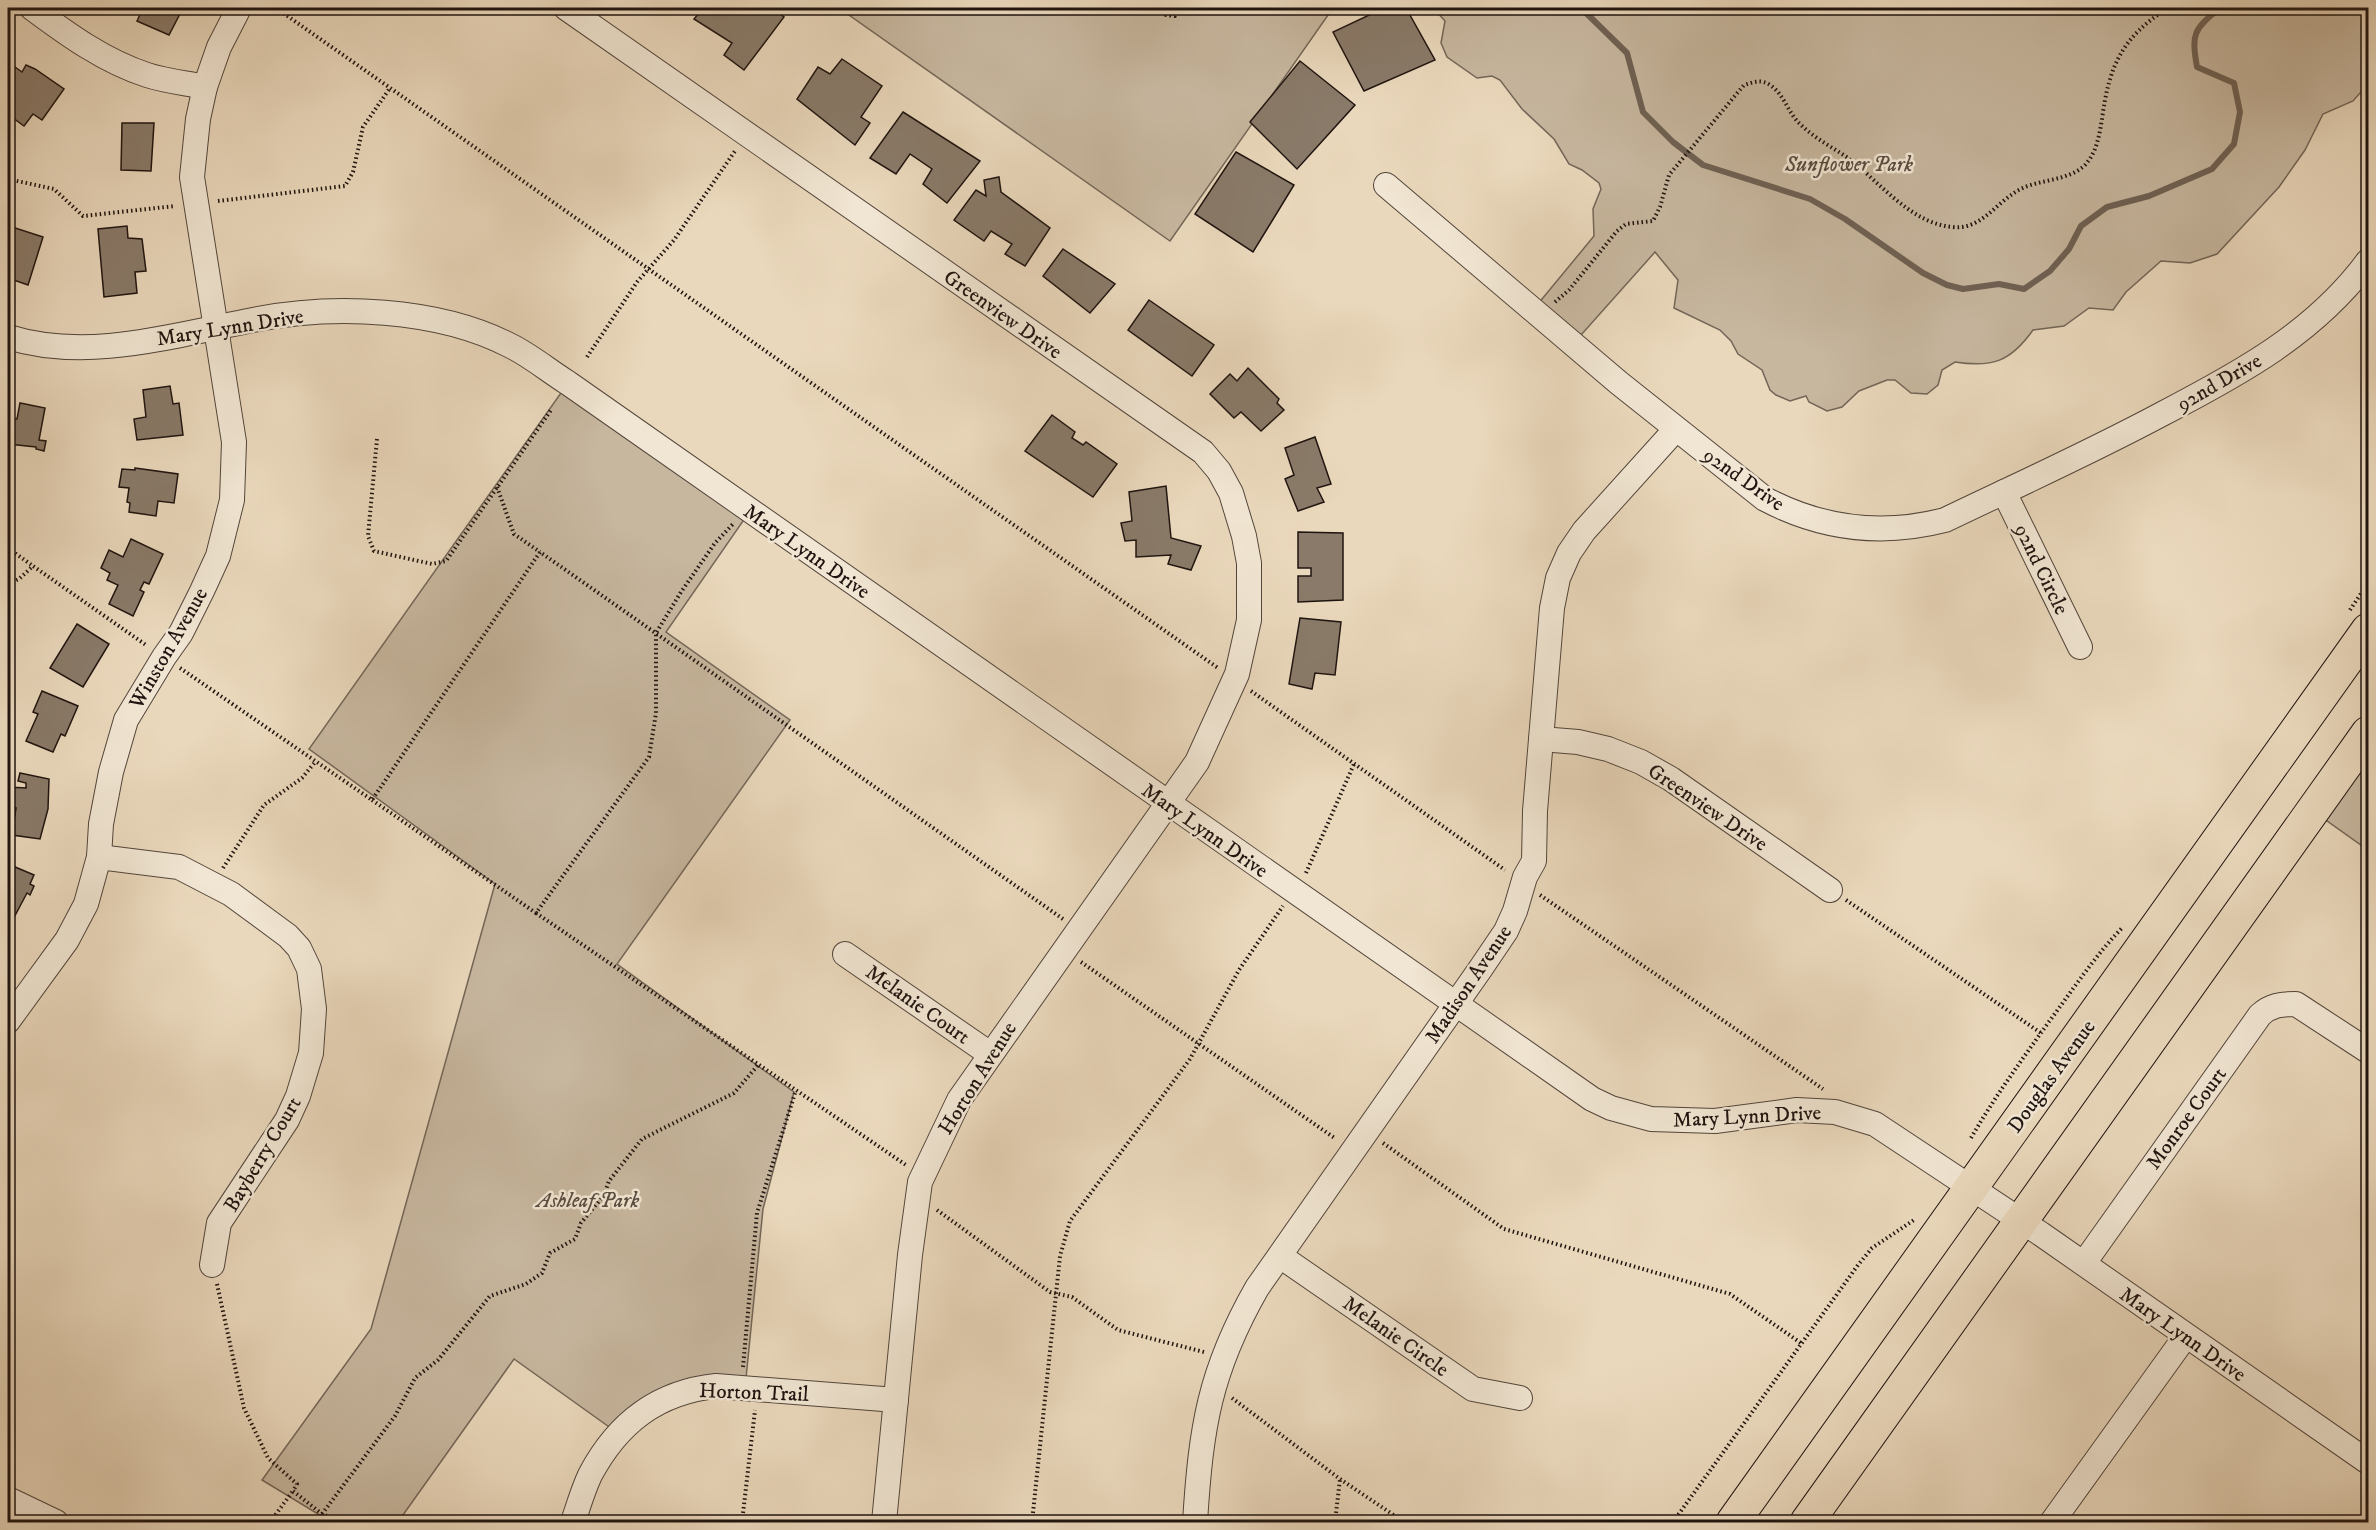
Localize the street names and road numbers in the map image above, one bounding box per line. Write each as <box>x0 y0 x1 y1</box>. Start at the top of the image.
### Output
street label: Greenview Drive <box>938 264 1067 365</box>
street label: Mary Lynn Drive <box>155 303 306 352</box>
street label: 92nd Drive <box>2172 348 2267 418</box>
street label: 92nd Drive <box>1697 442 1789 517</box>
street label: Mary Lynn Drive <box>738 499 875 605</box>
street label: 92nd Circle <box>2008 519 2074 619</box>
street label: Winston Avenue <box>123 583 214 715</box>
street label: Greenview Drive <box>1643 758 1772 858</box>
street label: Mary Lynn Drive <box>1136 778 1273 884</box>
street label: Madison Avenue <box>1420 920 1518 1049</box>
street label: Melanie Court <box>860 959 975 1050</box>
street label: Douglas Avenue <box>2002 1015 2102 1138</box>
street label: Horton Avenue <box>933 1017 1023 1140</box>
street label: Monroe Court <box>2141 1062 2233 1175</box>
street label: Bayberry Court <box>218 1092 307 1217</box>
street label: Mary Lynn Drive <box>1672 1100 1822 1134</box>
street label: Mary Lynn Drive <box>2114 1282 2251 1388</box>
street label: Melanie Circle <box>1337 1291 1454 1383</box>
street label: Horton Trail <box>699 1378 810 1408</box>

